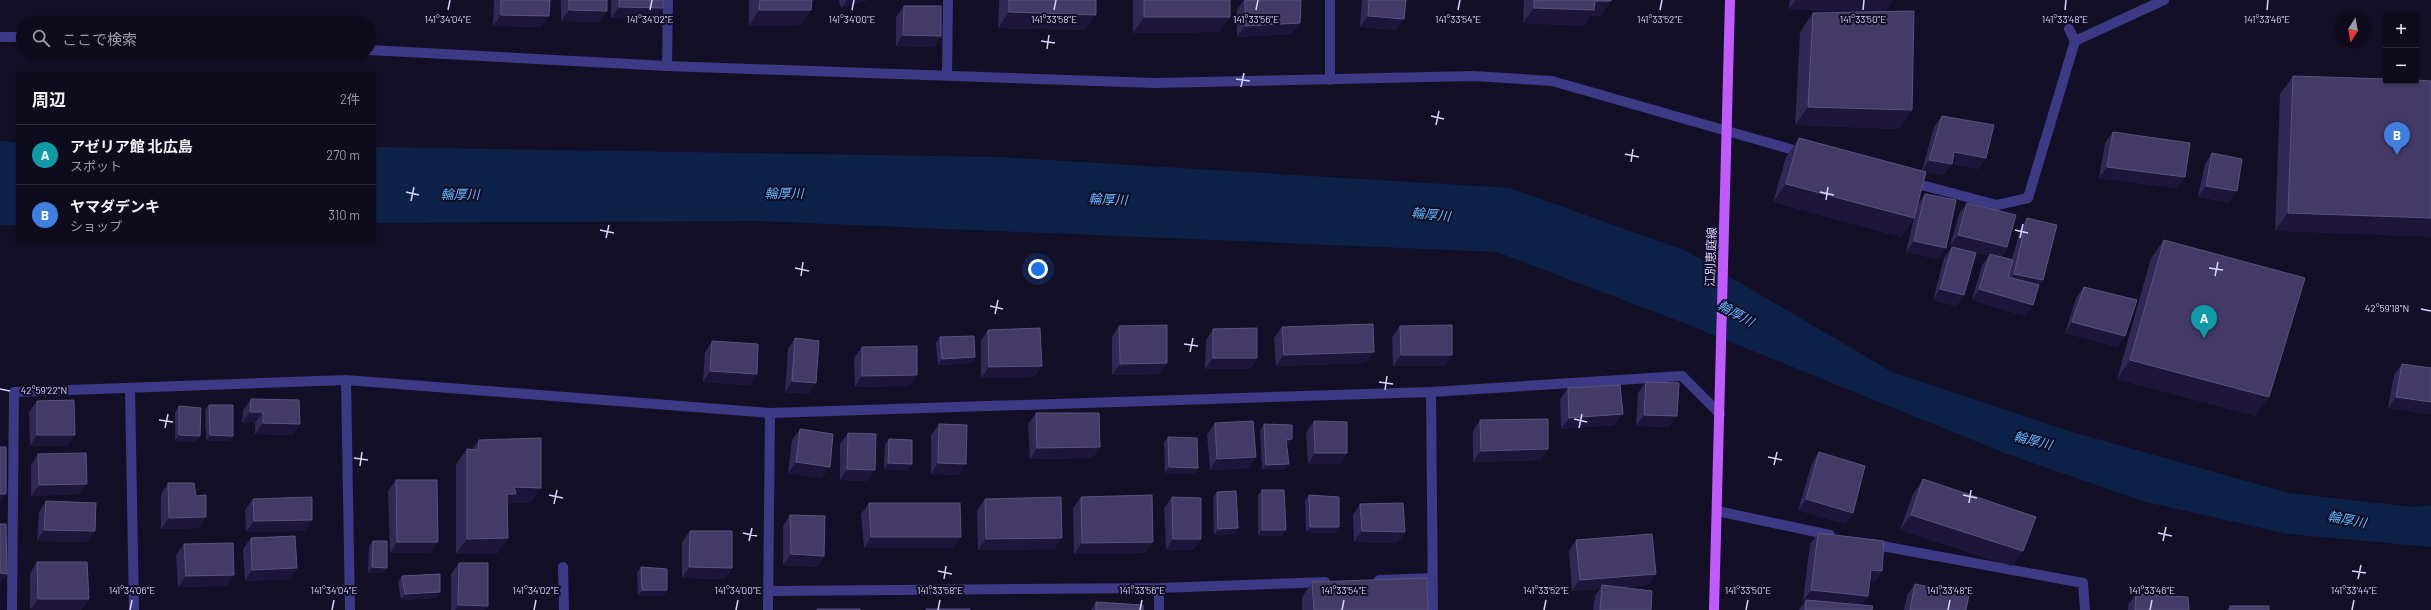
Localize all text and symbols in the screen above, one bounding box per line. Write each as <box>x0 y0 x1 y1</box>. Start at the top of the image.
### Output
north arrow <box>2335 12 2371 48</box>
map controls <box>2383 12 2419 84</box>
button: + <box>2383 12 2419 48</box>
text: 141°34'04"E <box>425 13 471 25</box>
text: 141°34'02"E <box>627 13 673 25</box>
text: 141°34'00"E <box>828 13 876 25</box>
text: 141°33'58"E <box>1031 13 1077 25</box>
text: 141°33'56"E <box>1233 13 1279 25</box>
text: 141°33'54"E <box>1435 13 1481 25</box>
text: 141°33'52"E <box>1637 13 1683 25</box>
text: 141°33'50"E <box>1840 13 1886 25</box>
text: 141°33'48"E <box>2042 13 2088 25</box>
text: 141°33'46"E <box>2244 13 2290 25</box>
search box <box>16 16 376 60</box>
icon: search <box>30 27 52 49</box>
text: ここで検索 <box>62 30 137 48</box>
button: − <box>2383 48 2419 84</box>
text: 周辺 <box>32 89 66 109</box>
text: 2件 <box>340 91 360 107</box>
pin: B <box>2384 122 2410 155</box>
text: アゼリア館 北広島 <box>70 137 193 155</box>
text: A <box>41 147 49 163</box>
text: 270 m <box>326 147 360 163</box>
text: スポット <box>70 158 122 174</box>
water label: 輪厚川 <box>764 185 805 201</box>
water label: 輪厚川 <box>440 186 481 202</box>
water label: 輪厚川 <box>1088 190 1130 208</box>
text: ヤマダデンキ <box>70 197 160 215</box>
water label: 輪厚川 <box>1411 204 1453 224</box>
text: B <box>41 207 49 223</box>
text: 310 m <box>328 207 360 223</box>
text: ショップ <box>70 218 122 234</box>
street label: 江別恵庭線 <box>1702 227 1718 287</box>
your location <box>1028 259 1048 279</box>
water label: 輪厚川 <box>1715 297 1759 330</box>
text: 42°59'18"N <box>2365 302 2409 314</box>
pin: A <box>2191 305 2217 338</box>
text: 42°59'22"N <box>21 384 67 396</box>
water label: 輪厚川 <box>2012 428 2056 453</box>
water label: 輪厚川 <box>2326 507 2370 531</box>
text: 141°34'06"E <box>109 584 155 596</box>
text: 141°34'04"E <box>311 584 357 596</box>
text: 141°34'02"E <box>513 584 559 596</box>
text: 141°34'00"E <box>714 584 762 596</box>
text: 141°33'58"E <box>917 584 963 596</box>
text: 141°33'56"E <box>1119 584 1165 596</box>
text: 141°33'54"E <box>1321 584 1367 596</box>
text: 141°33'52"E <box>1523 584 1569 596</box>
text: 141°33'50"E <box>1725 584 1771 596</box>
text: 141°33'48"E <box>1927 584 1973 596</box>
text: 141°33'46"E <box>2129 584 2175 596</box>
text: 141°33'44"E <box>2331 584 2377 596</box>

